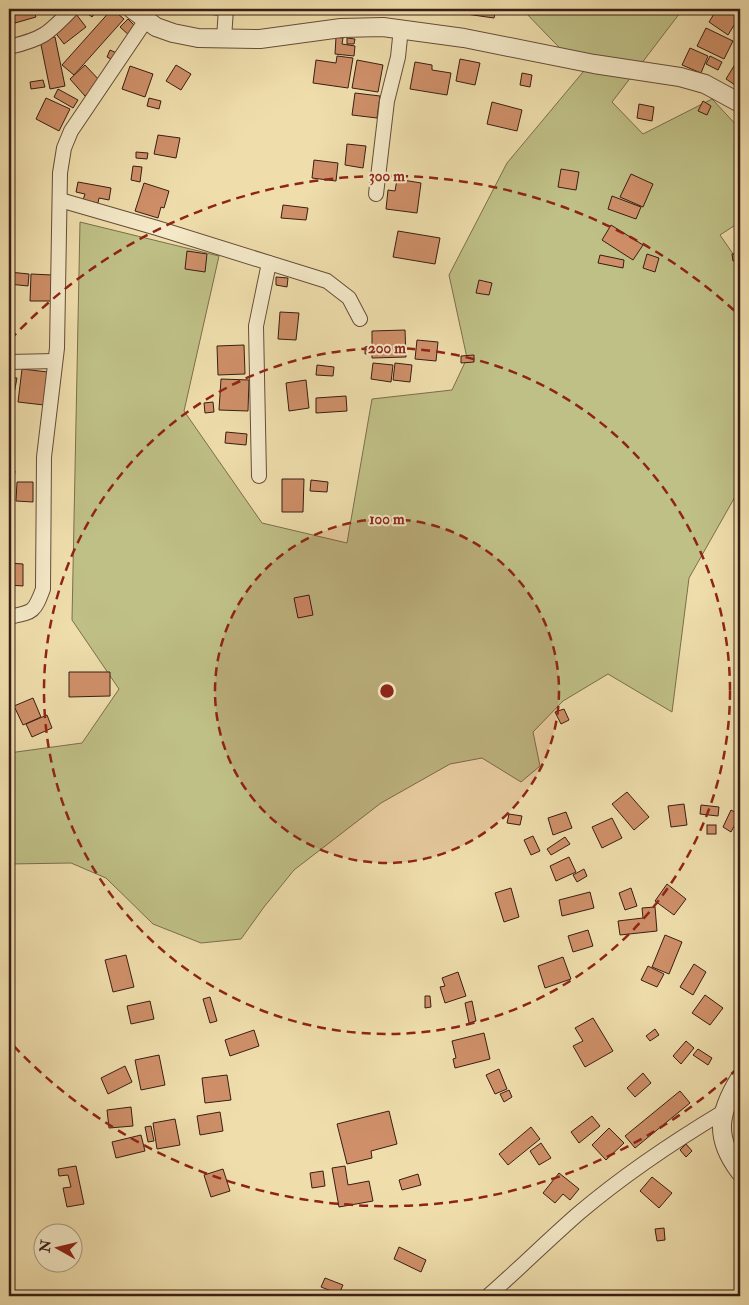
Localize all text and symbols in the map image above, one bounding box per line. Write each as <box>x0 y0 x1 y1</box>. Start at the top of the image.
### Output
text: 300 m <box>369 167 405 186</box>
text: 200 m <box>368 339 406 358</box>
text: 100 m <box>369 510 405 529</box>
centre of rings <box>378 682 396 700</box>
north arrow <box>32 1222 82 1272</box>
text: N <box>36 1238 55 1255</box>

